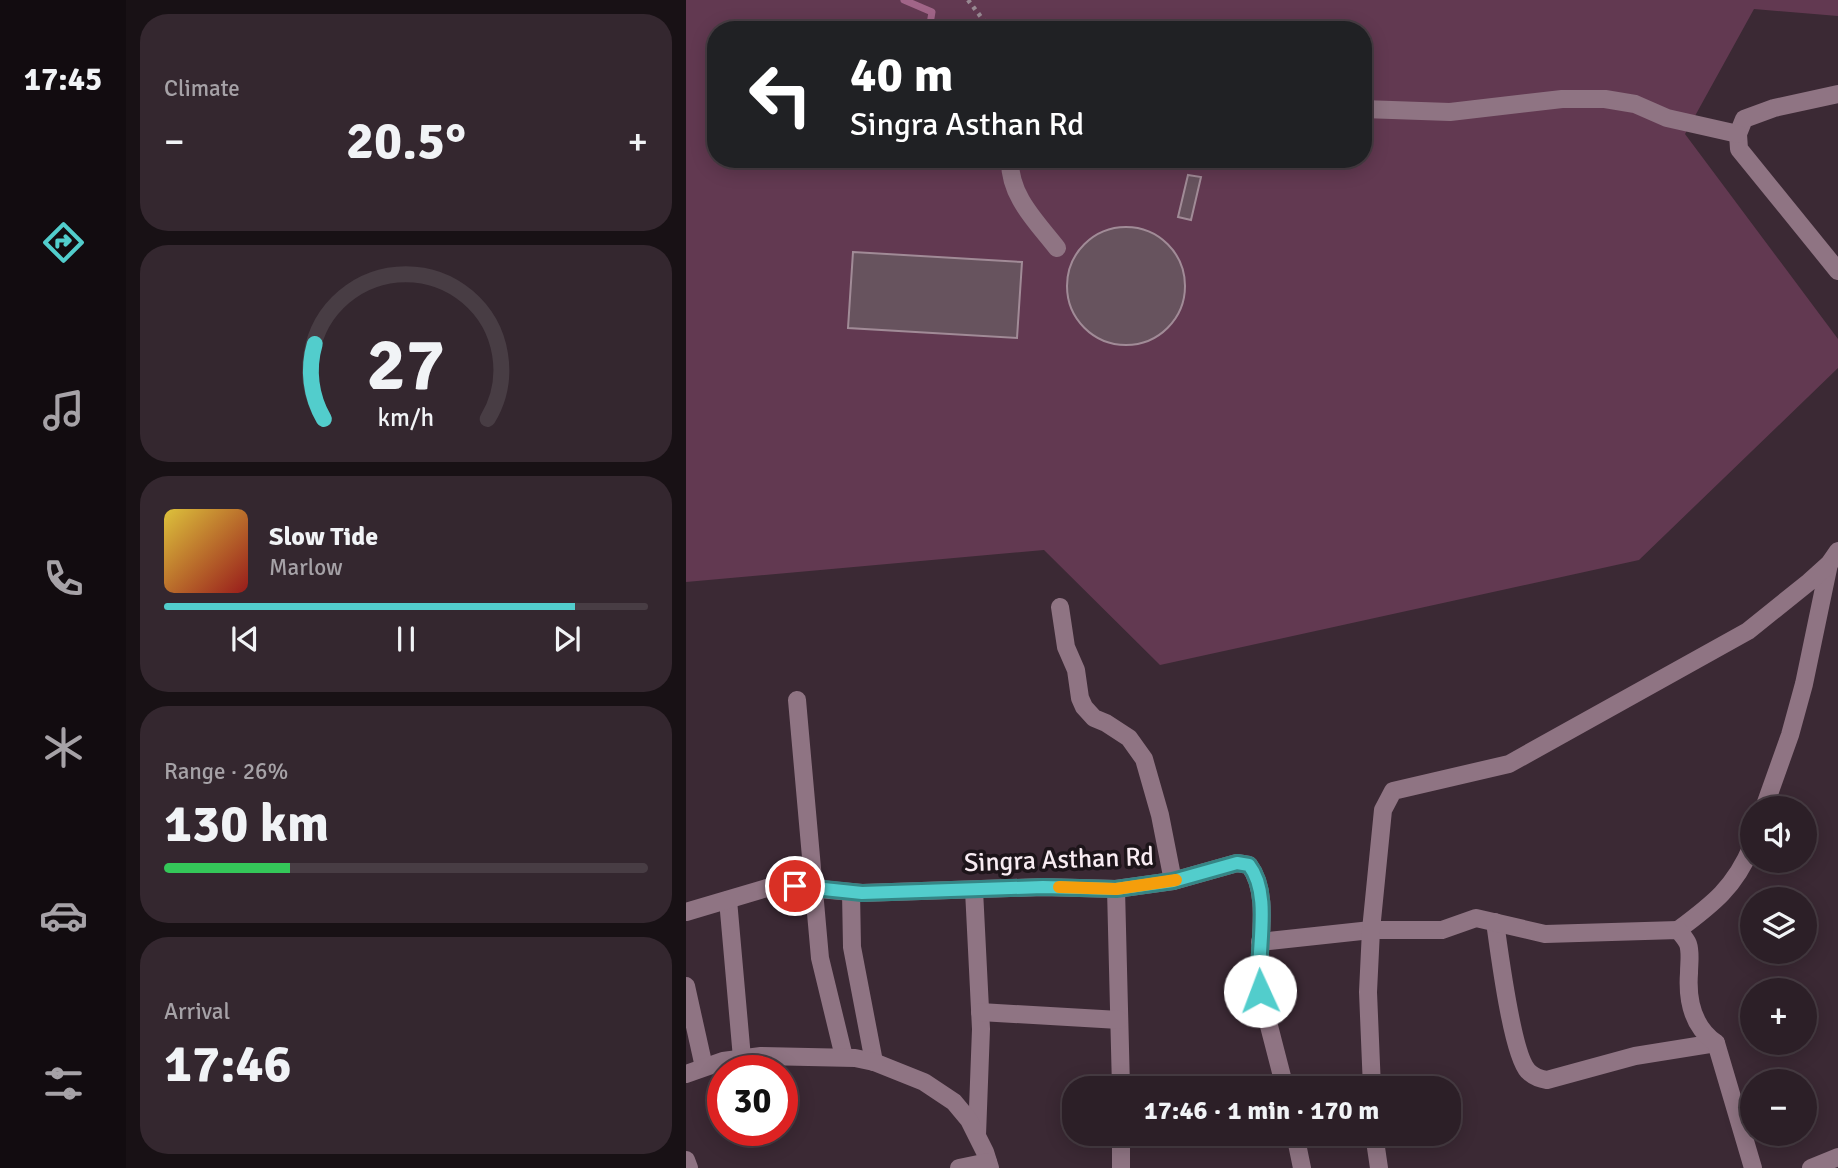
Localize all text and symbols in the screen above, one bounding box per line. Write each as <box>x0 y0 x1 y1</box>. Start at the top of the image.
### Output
text: 40 m <box>850 45 953 105</box>
icon: left <box>735 49 826 140</box>
text: 17:45 <box>24 60 102 99</box>
text: Climate <box>164 74 240 103</box>
text: Singra Asthan Rd <box>850 105 1084 144</box>
text: 20.5° <box>346 109 466 173</box>
text: − <box>164 118 185 165</box>
text: + <box>627 118 648 165</box>
icon: directions <box>39 218 88 267</box>
text: 27 <box>367 322 445 411</box>
icon: music <box>39 386 88 435</box>
text: km/h <box>378 402 434 433</box>
text: Slow Tide <box>269 521 378 553</box>
text: Marlow <box>269 553 343 582</box>
icon: phone <box>39 554 88 603</box>
icon: previous <box>226 620 264 658</box>
icon: pause <box>387 620 425 658</box>
icon: next <box>548 620 586 658</box>
icon: climate <box>39 723 88 772</box>
text: Range · 26% <box>164 757 288 786</box>
text: 130 km <box>164 792 329 856</box>
map controls <box>1740 796 1817 1146</box>
button: sound <box>1740 796 1817 873</box>
street label: Singra Asthan Rd <box>963 841 1155 879</box>
pin <box>765 856 825 916</box>
icon: arrive <box>776 867 814 905</box>
button: layers <box>1740 887 1817 964</box>
icon: car <box>39 891 88 940</box>
position arrow <box>1223 954 1297 1028</box>
button: + <box>1740 978 1817 1055</box>
text: Arrival <box>164 997 230 1026</box>
text: 17:46 <box>164 1032 292 1096</box>
speed limit sign: 30 <box>707 1055 798 1146</box>
icon: filters <box>39 1059 88 1108</box>
button: − <box>1740 1069 1817 1146</box>
text: 17:46 · 1 min · 170 m <box>1144 1095 1379 1127</box>

